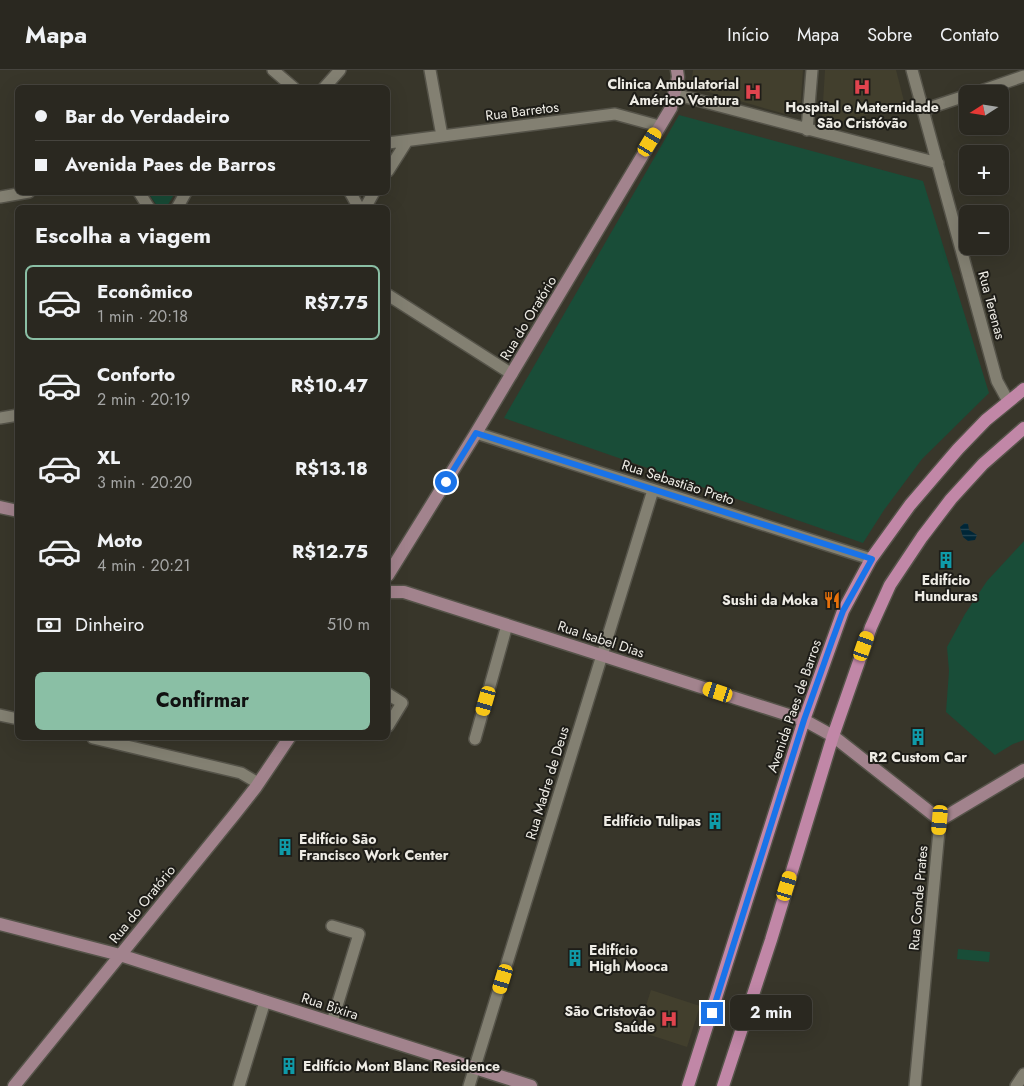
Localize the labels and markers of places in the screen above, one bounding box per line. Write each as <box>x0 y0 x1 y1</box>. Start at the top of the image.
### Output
place label: Clinica Ambulatorial Américo Ventura <box>608 74 739 110</box>
hospital icon: Hospital e Maternidade São Cristóvão <box>852 77 872 97</box>
hospital icon: Clinica Ambulatorial Américo Ventura <box>743 82 763 102</box>
place label: Hospital e Maternidade São Cristóvão <box>785 97 939 133</box>
building icon: Edifício Hunduras <box>936 550 956 570</box>
place label: Edifício Hunduras <box>914 570 978 606</box>
place label: Sushi da Moka <box>722 590 818 610</box>
restaurant icon: Sushi da Moka <box>822 590 842 610</box>
building icon: R2 Custom Car <box>908 727 928 747</box>
place label: R2 Custom Car <box>869 747 967 767</box>
place label: Edifício Tulipas <box>603 811 702 831</box>
building icon: Edifício Tulipas <box>705 811 725 831</box>
place label: Edifício São Francisco Work Center <box>299 829 449 865</box>
building icon: Edifício São Francisco Work Center <box>275 837 295 857</box>
place label: Edifício High Mooca <box>589 940 668 976</box>
building icon: Edifício High Mooca <box>565 948 585 968</box>
place label: São Cristovão Saúde <box>565 1001 655 1037</box>
hospital icon: São Cristovão Saúde <box>659 1009 679 1029</box>
building icon: Edifício Mont Blanc Residence <box>279 1056 299 1076</box>
place label: Edifício Mont Blanc Residence <box>303 1056 500 1076</box>

